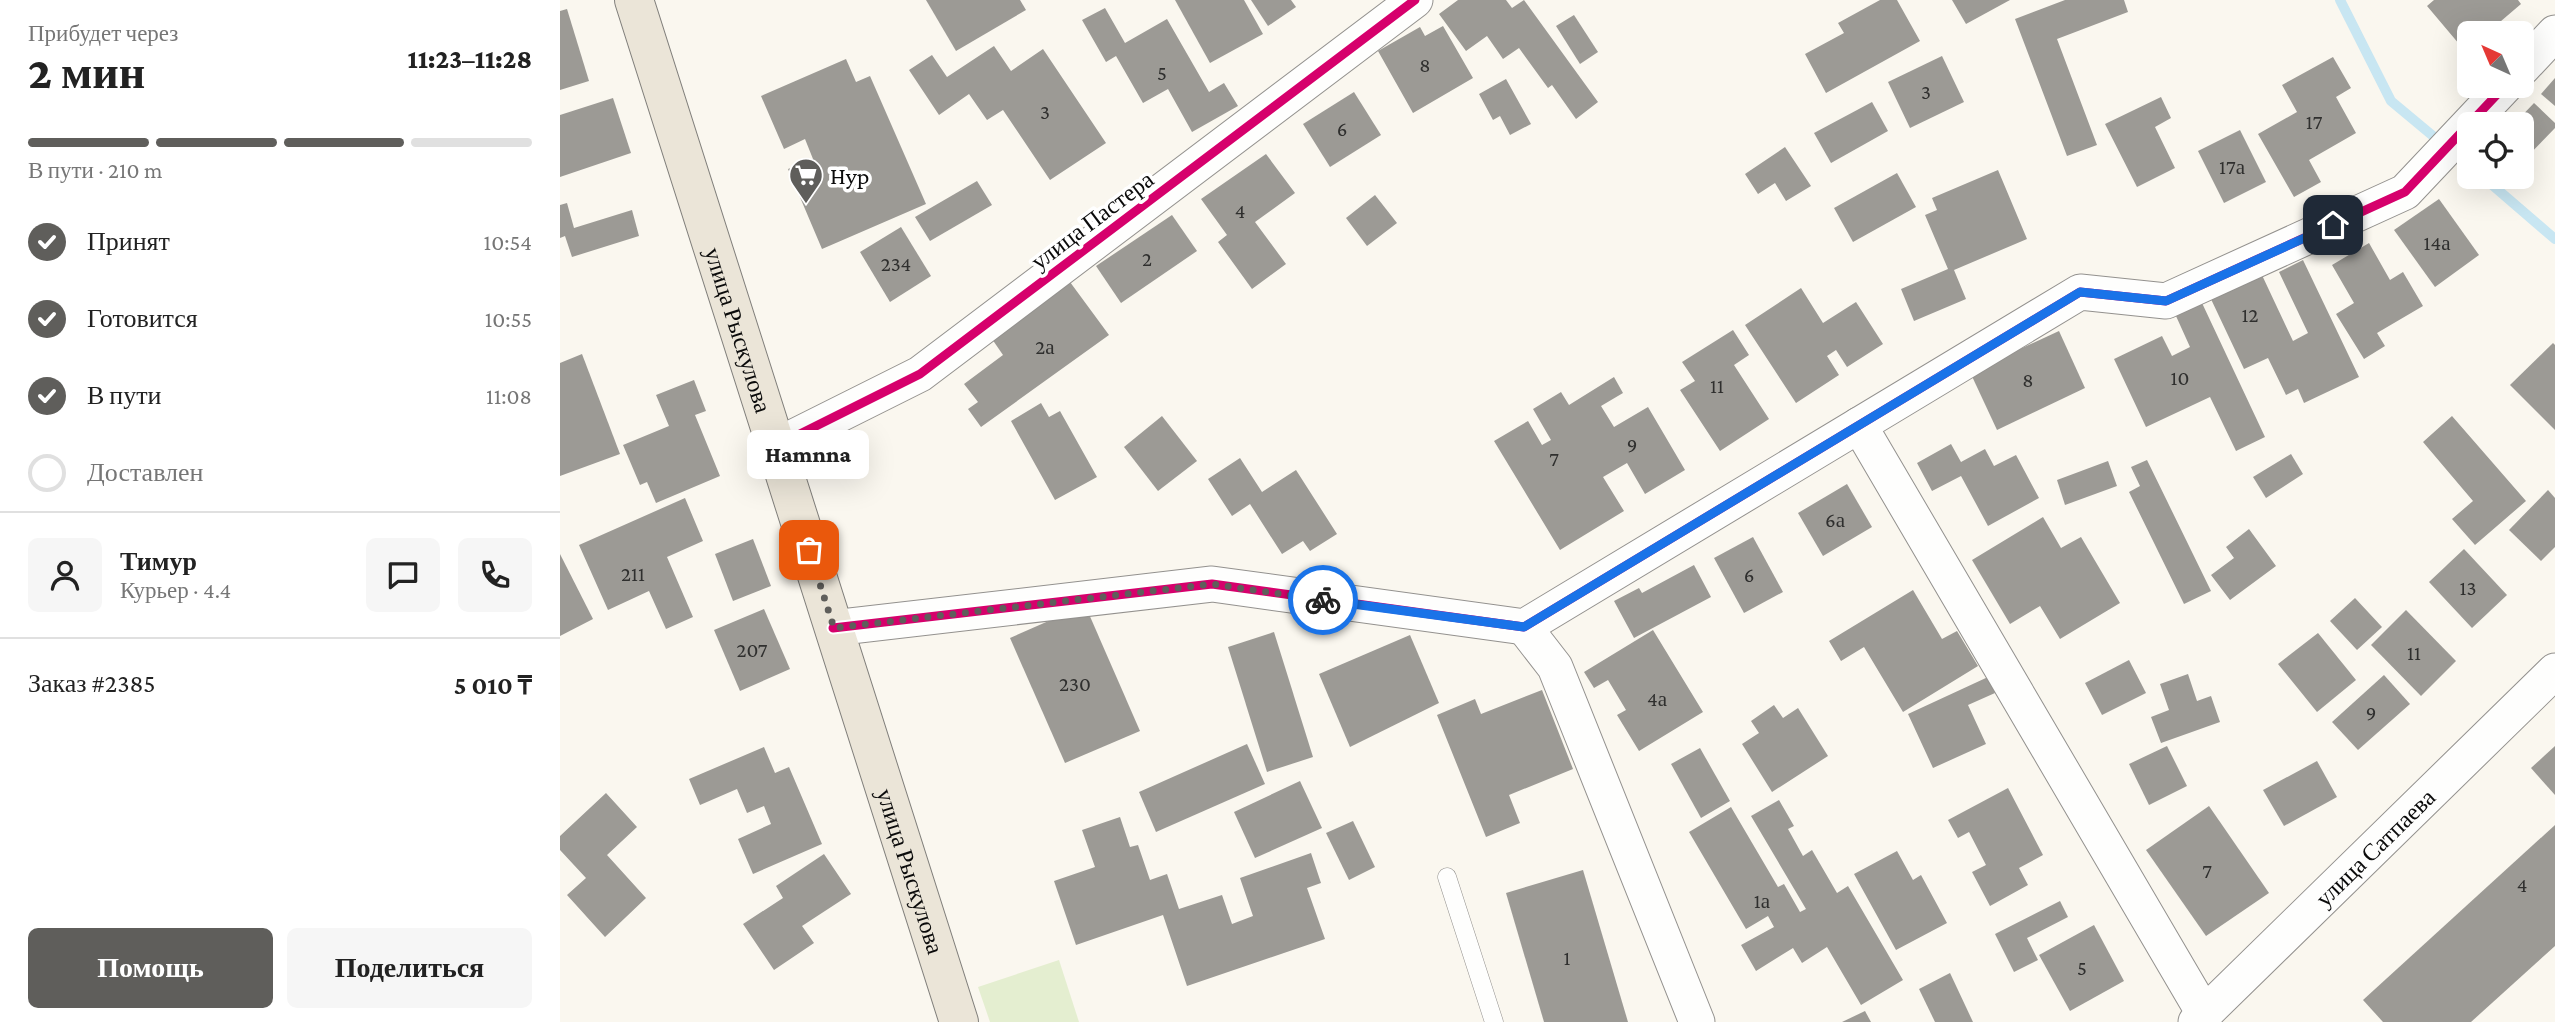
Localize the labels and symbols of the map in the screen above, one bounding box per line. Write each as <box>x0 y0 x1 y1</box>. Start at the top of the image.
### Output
north arrow <box>2457 21 2534 98</box>
house number: 8 <box>1419 53 1431 77</box>
house number: 5 <box>1157 61 1167 85</box>
house number: 3 <box>1921 80 1931 104</box>
house number: 3 <box>1040 100 1050 124</box>
house number: 17 <box>2306 110 2323 134</box>
house number: 6 <box>1337 117 1347 141</box>
house number: 17а <box>2219 155 2246 179</box>
supermarket icon: Hyp <box>787 156 825 205</box>
place label: Hyp <box>830 162 869 189</box>
street label: улица Пастера <box>1025 165 1159 275</box>
pin <box>2303 195 2363 255</box>
house number: 4 <box>1235 199 1245 223</box>
house number: 14а <box>2423 231 2451 255</box>
street label: улица Рыскулова <box>700 244 778 416</box>
house number: 2 <box>1142 247 1152 271</box>
house number: 234 <box>881 252 911 276</box>
house number: 12 <box>2242 303 2258 327</box>
house number: 2а <box>1035 335 1055 359</box>
house number: 10 <box>2171 366 2189 390</box>
house number: 8 <box>2022 368 2034 392</box>
house number: 11 <box>1710 374 1724 398</box>
callout: Hamnna <box>748 431 870 480</box>
house number: 9 <box>1627 433 1637 457</box>
house number: 7 <box>1549 447 1559 471</box>
house number: 6а <box>1825 508 1846 532</box>
pin <box>779 520 839 580</box>
house number: 211 <box>621 562 645 586</box>
house number: 6 <box>1744 563 1754 587</box>
courier <box>1288 565 1358 635</box>
house number: 13 <box>2460 576 2476 600</box>
house number: 207 <box>736 638 768 662</box>
house number: 11 <box>2407 641 2421 665</box>
house number: 230 <box>1059 672 1091 696</box>
house number: 4а <box>1647 687 1668 711</box>
house number: 9 <box>2366 701 2376 725</box>
street label: улица Сатпаева <box>2309 783 2440 911</box>
street label: улица Рыскулова <box>872 785 950 957</box>
house number: 7 <box>2202 859 2212 883</box>
house number: 4 <box>2517 873 2527 897</box>
house number: 1а <box>1754 889 1771 913</box>
house number: 1 <box>1564 946 1571 970</box>
house number: 5 <box>2077 956 2087 980</box>

